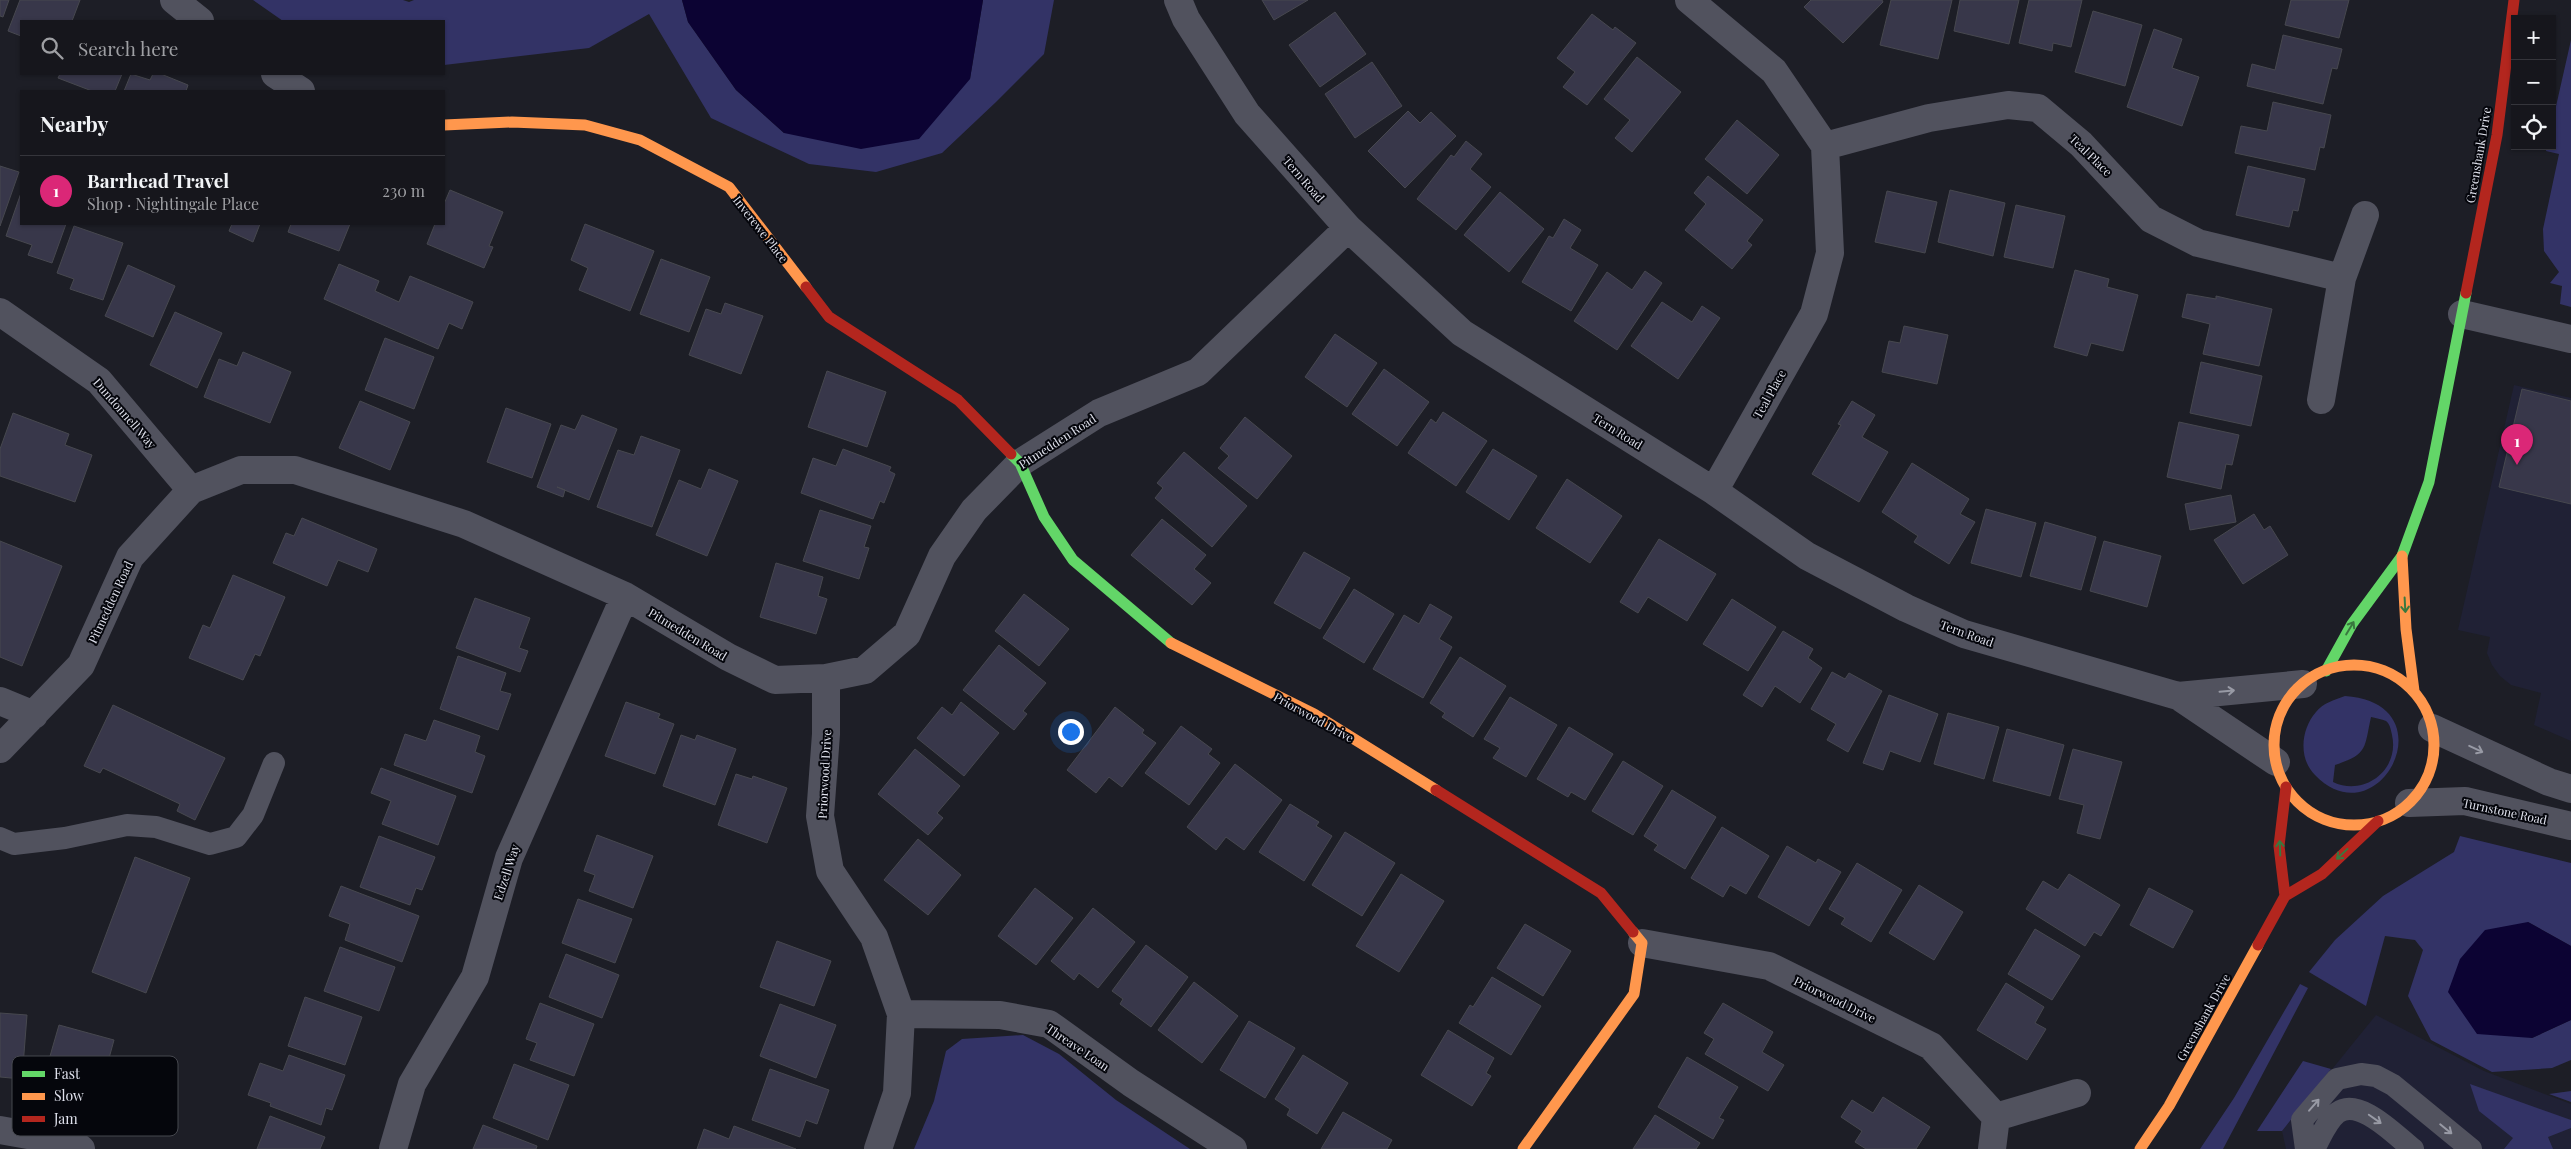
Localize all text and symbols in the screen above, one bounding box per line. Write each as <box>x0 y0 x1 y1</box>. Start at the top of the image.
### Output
map controls <box>2511 15 2556 150</box>
button: + <box>2511 15 2556 60</box>
search box <box>20 20 445 75</box>
icon: search <box>38 34 66 62</box>
text: Search here <box>78 35 178 61</box>
button: − <box>2511 60 2556 105</box>
button: locate <box>2511 105 2556 150</box>
street label: Greenshank Drive <box>2462 106 2494 204</box>
text: Nearby <box>40 109 109 137</box>
street label: Teal Place <box>2066 131 2116 179</box>
street label: Tern Road <box>1280 153 1328 205</box>
text: Barrhead Travel <box>87 167 229 193</box>
text: 1 <box>53 180 59 201</box>
text: 230 m <box>382 180 425 201</box>
street label: Inverewe Place <box>730 192 792 266</box>
text: Shop · Nightingale Place <box>87 193 259 214</box>
street label: Teal Place <box>1749 367 1789 421</box>
street label: Dundonnell Way <box>90 374 160 452</box>
street label: Tern Road <box>1590 409 1646 453</box>
street label: Pitmedden Road <box>1015 410 1099 472</box>
pin: 1 <box>2501 424 2533 465</box>
street label: Pitmedden Road <box>84 558 136 646</box>
one-way arrow <box>2400 597 2409 613</box>
street label: Pitmedden Road <box>646 604 730 664</box>
street label: Tern Road <box>1938 616 1996 650</box>
one-way arrow <box>2345 622 2355 636</box>
one-way arrow <box>2218 687 2234 696</box>
street label: Priorwood Drive <box>1271 688 1357 746</box>
your location <box>1058 719 1084 745</box>
street label: Priorwood Drive <box>814 729 834 819</box>
one-way arrow <box>2468 745 2483 754</box>
street label: Turnstone Road <box>2461 794 2549 828</box>
one-way arrow <box>2275 840 2285 856</box>
street label: Edzell Way <box>489 842 523 902</box>
one-way arrow <box>2336 848 2349 860</box>
street label: Greenshank Drive <box>2172 971 2234 1063</box>
street label: Priorwood Drive <box>1791 972 1879 1026</box>
street label: Threave Loan <box>1043 1020 1113 1074</box>
legend <box>12 1056 178 1136</box>
text: Fast <box>54 1064 81 1083</box>
text: Slow <box>54 1086 84 1105</box>
one-way arrow <box>2309 1099 2320 1112</box>
text: Jam <box>53 1109 78 1128</box>
one-way arrow <box>2367 1114 2381 1124</box>
one-way arrow <box>2440 1123 2453 1134</box>

